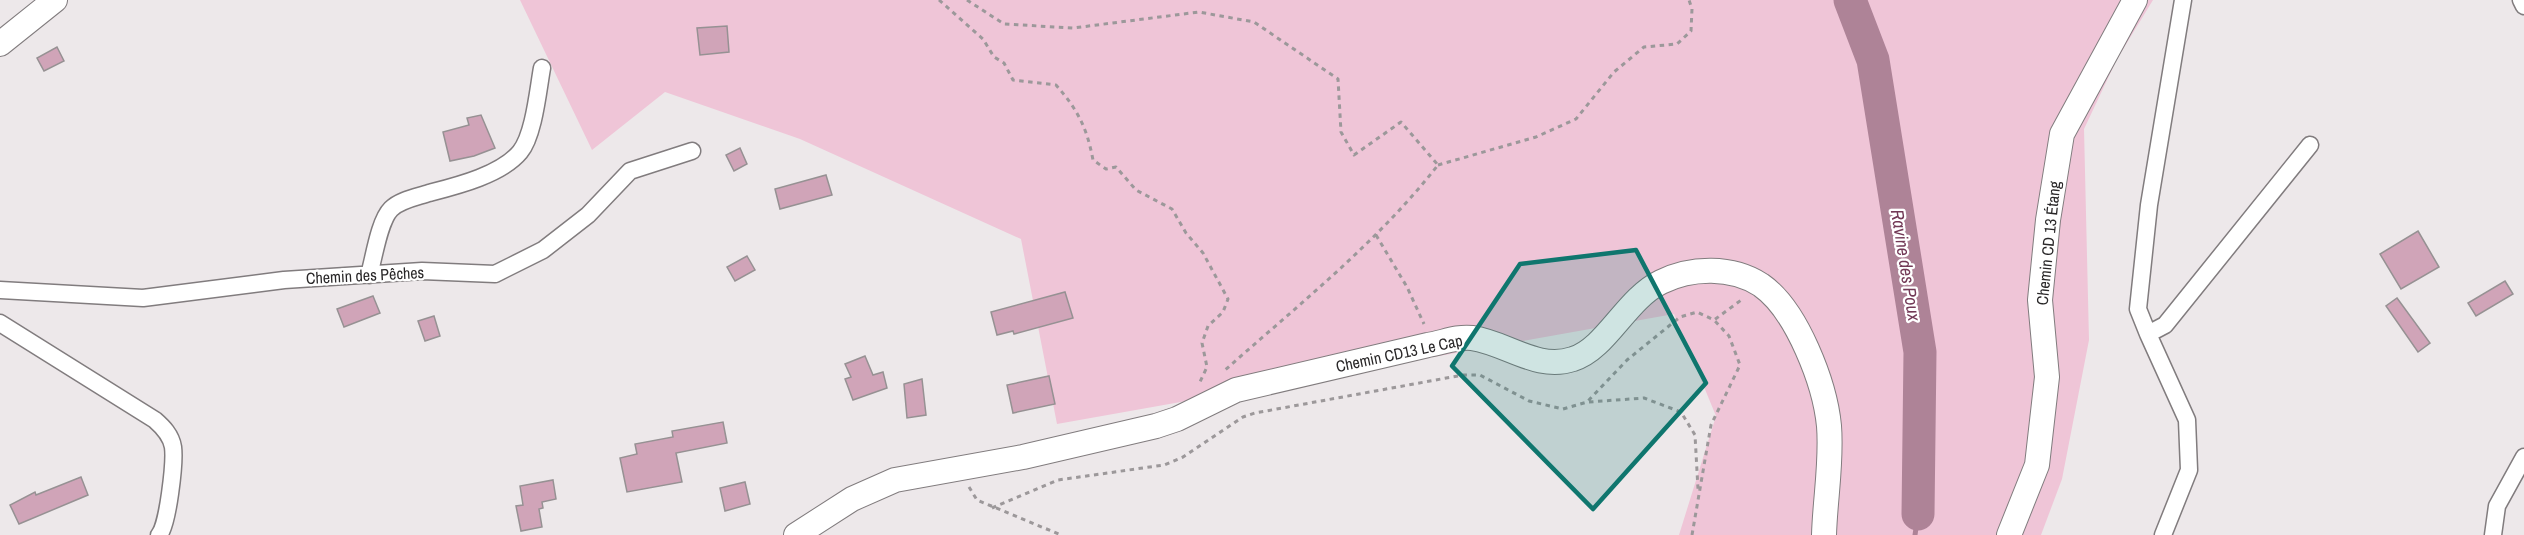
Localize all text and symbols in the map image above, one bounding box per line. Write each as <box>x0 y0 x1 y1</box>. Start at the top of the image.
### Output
street label: Chemin CD 13 Étang <box>2031 179 2066 306</box>
water label: Ravine des Poux <box>1885 208 1927 323</box>
street label: Chemin des Pêches <box>305 261 425 289</box>
street label: Chemin CD13 Le Cap <box>1334 329 1464 377</box>

